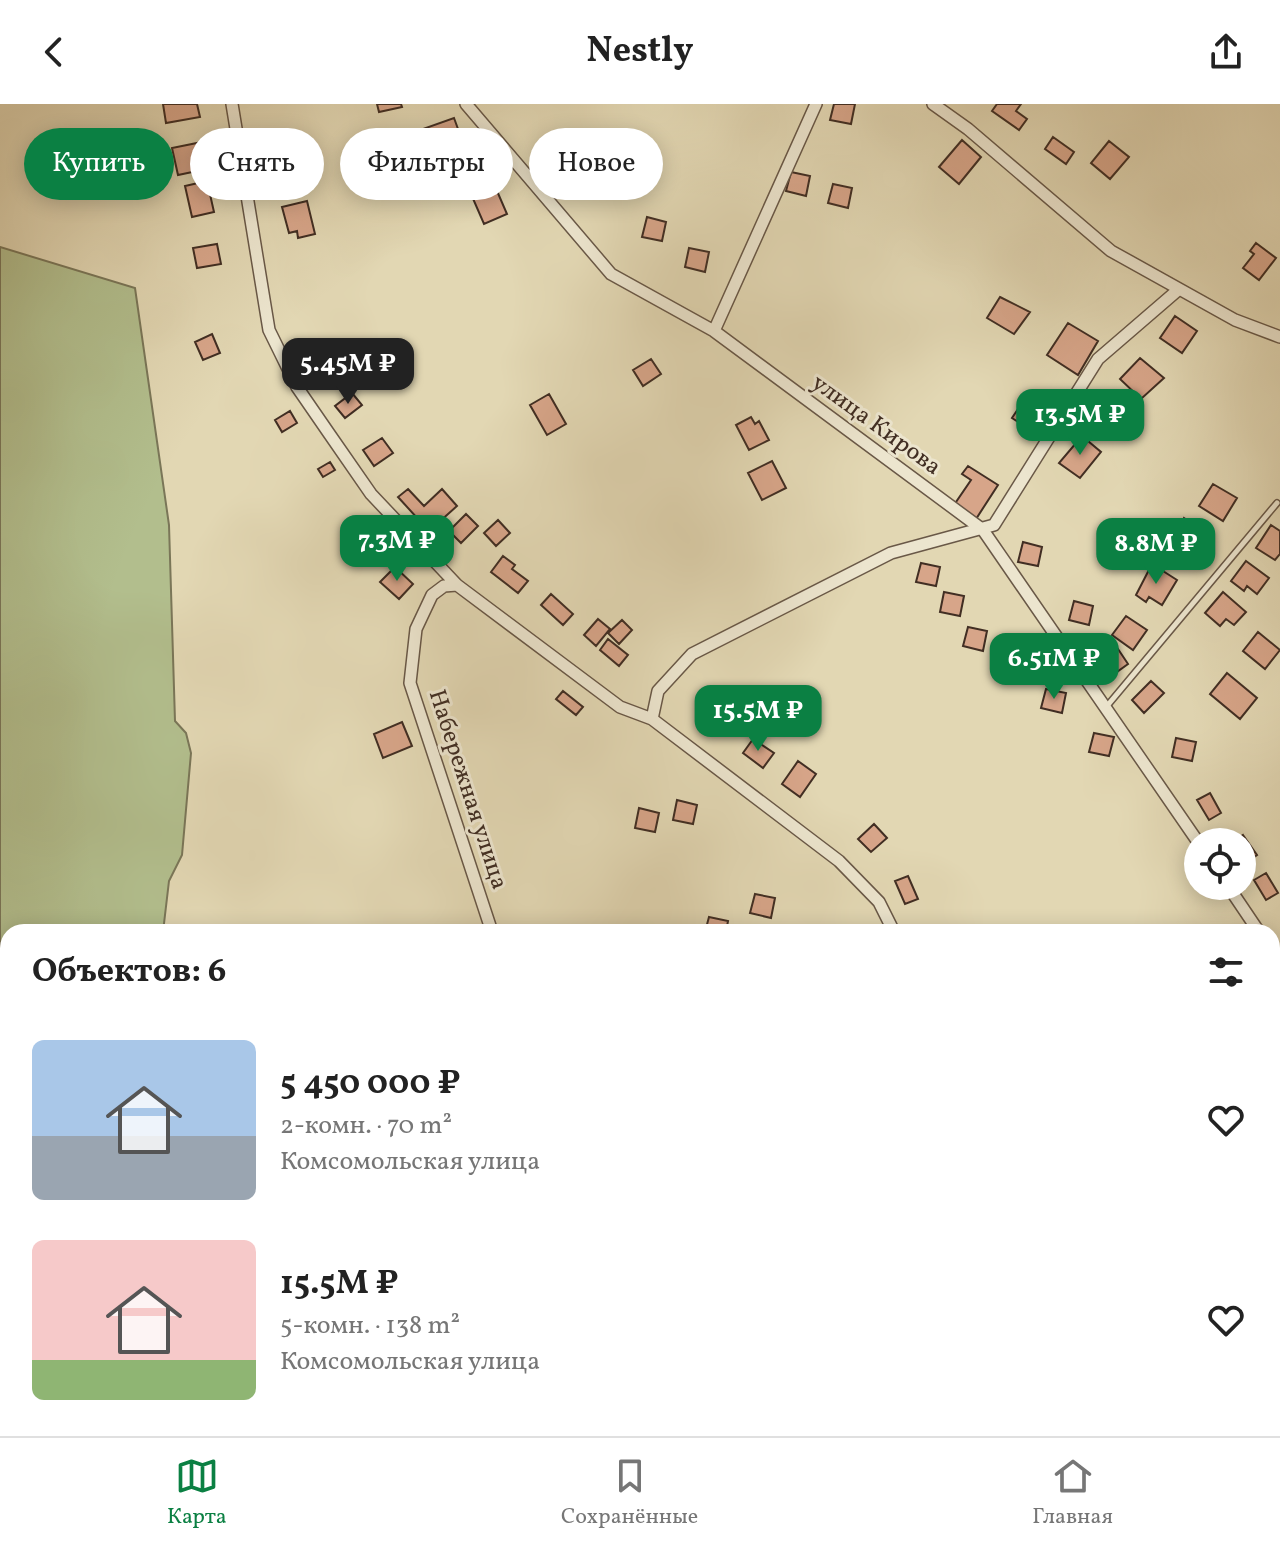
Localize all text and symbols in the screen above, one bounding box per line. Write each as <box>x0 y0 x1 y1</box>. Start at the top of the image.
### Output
text: Nestly <box>587 27 693 77</box>
icon: back <box>32 30 76 74</box>
icon: share <box>1204 30 1248 74</box>
chip: Купить <box>24 128 174 200</box>
chip: Снять <box>190 128 324 200</box>
chip: Фильтры <box>340 128 513 200</box>
chip: Новое <box>529 128 663 200</box>
pin: 5.45M ₽ <box>274 338 422 406</box>
text: 5.45M ₽ <box>300 346 396 382</box>
street label: улица Кирова <box>804 367 948 484</box>
pin: 13.5M ₽ <box>1006 389 1154 457</box>
text: 13.5M ₽ <box>1034 397 1126 433</box>
pin: 7.3M ₽ <box>332 515 462 583</box>
pin: 8.8M ₽ <box>1091 518 1221 586</box>
text: 7.3M ₽ <box>358 523 436 559</box>
text: 8.8M ₽ <box>1114 526 1198 562</box>
pin: 6.51M ₽ <box>980 633 1128 701</box>
text: 6.51M ₽ <box>1008 641 1100 677</box>
street label: Набережная улица <box>419 685 515 894</box>
pin: 15.5M ₽ <box>684 685 832 753</box>
text: 15.5M ₽ <box>713 693 803 729</box>
map controls <box>1184 828 1256 900</box>
button: locate <box>1184 828 1256 900</box>
text: Объектов: 6 <box>32 949 227 996</box>
icon: filters <box>1204 950 1248 994</box>
text: 5 450 000 ₽ <box>280 1061 461 1108</box>
icon: home <box>96 1072 192 1168</box>
icon: heart <box>1204 1098 1248 1142</box>
text: 2-комн. · 70 m² <box>280 1108 452 1144</box>
text: Комсомольская улица <box>280 1144 540 1180</box>
text: 15.5M ₽ <box>280 1261 399 1308</box>
icon: home <box>96 1272 192 1368</box>
icon: heart <box>1204 1298 1248 1342</box>
text: 5-комн. · 138 m² <box>280 1308 460 1344</box>
text: Комсомольская улица <box>280 1344 540 1380</box>
tab: Карта <box>167 1454 227 1533</box>
tab: Сохранённые <box>561 1454 698 1533</box>
tab: Главная <box>1032 1454 1113 1533</box>

